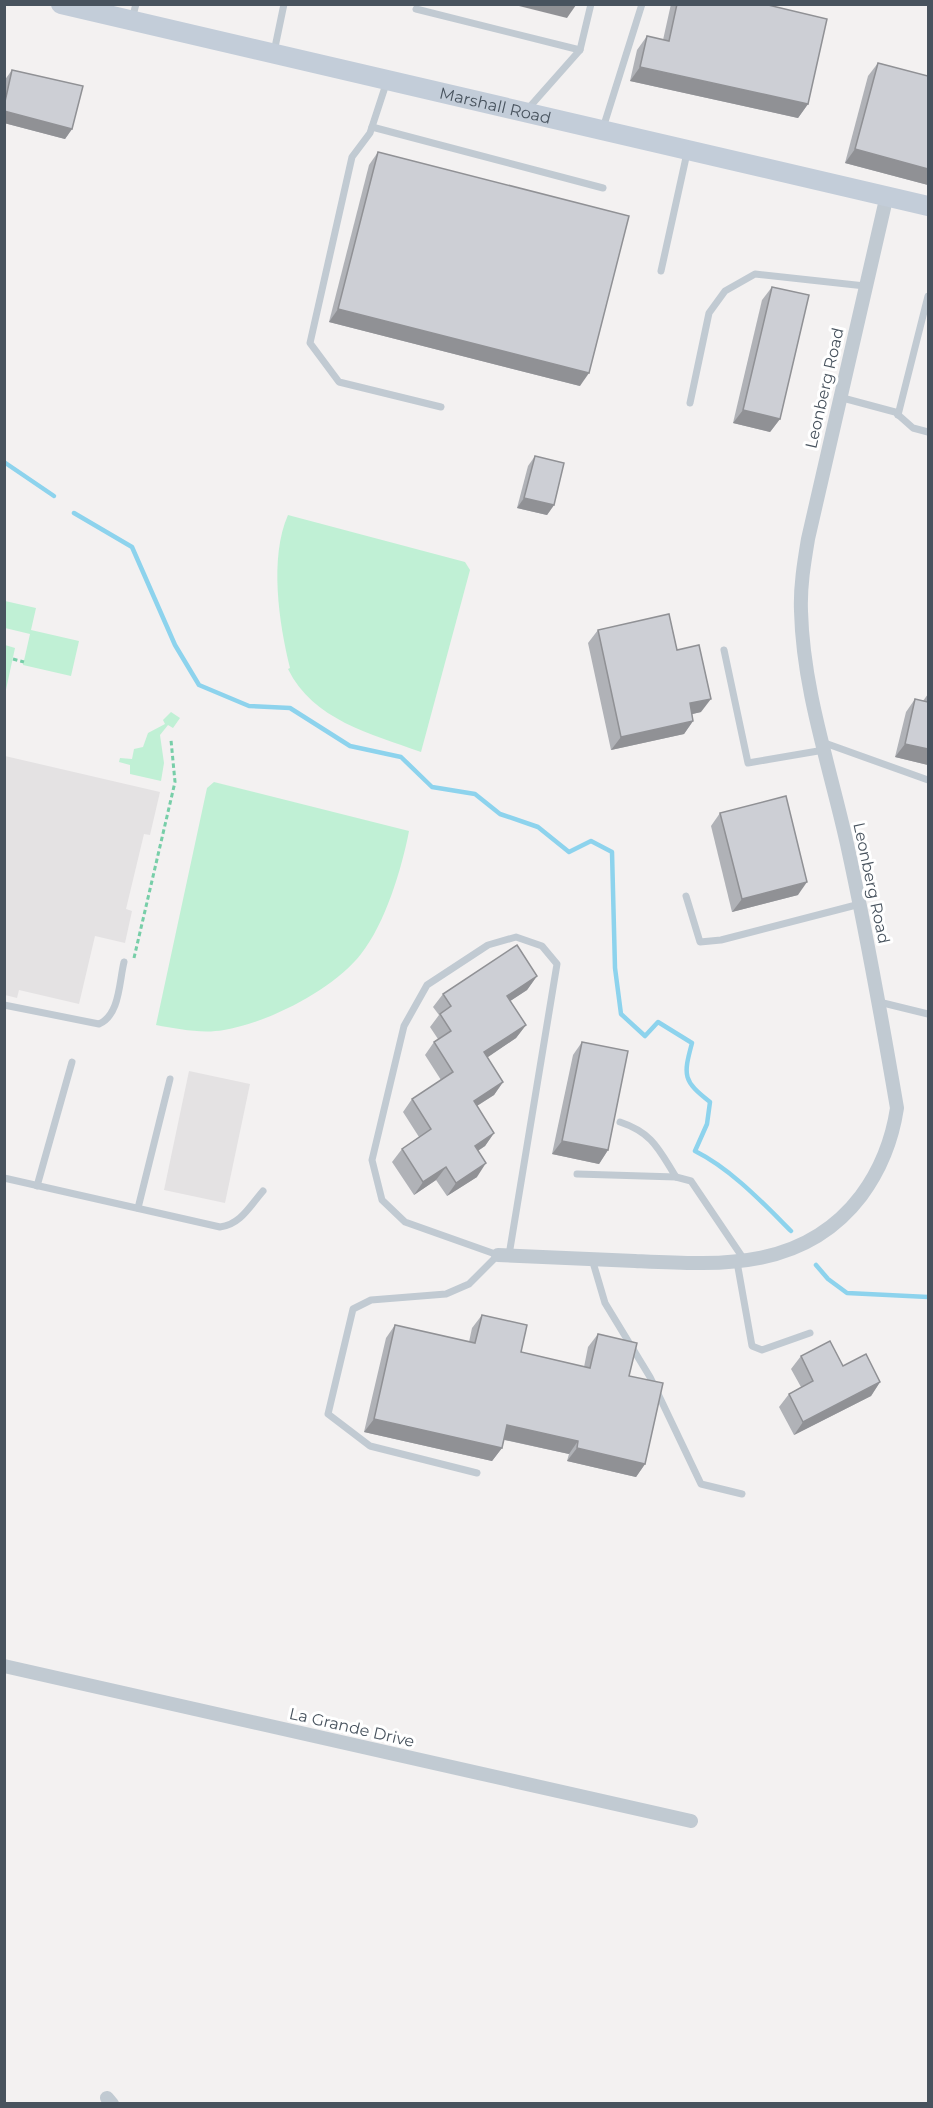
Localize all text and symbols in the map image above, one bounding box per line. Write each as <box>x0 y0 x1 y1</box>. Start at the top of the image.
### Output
street label: Marshall Road <box>438 84 553 128</box>
street label: Leonberg Road <box>801 326 848 450</box>
street label: Leonberg Road <box>849 821 894 945</box>
street label: La Grande Drive <box>287 1704 416 1751</box>

